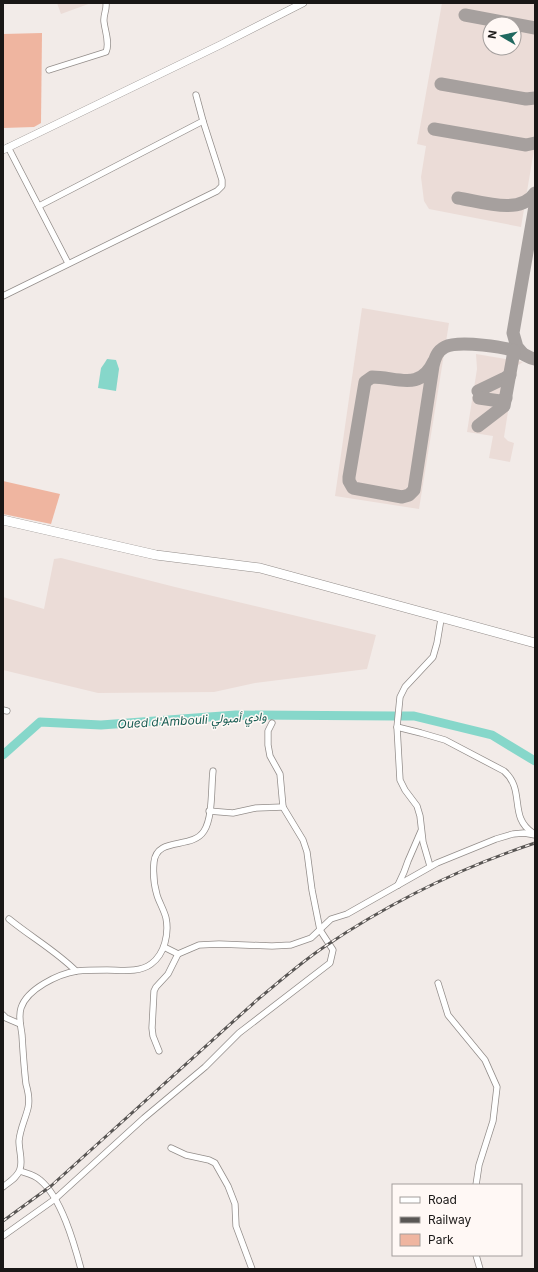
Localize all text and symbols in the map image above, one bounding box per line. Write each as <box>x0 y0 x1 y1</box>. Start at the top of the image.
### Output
north arrow <box>482 16 522 56</box>
text: N <box>485 29 500 40</box>
water label: Oued d'Ambouli وادي أمبولي <box>117 709 268 734</box>
legend <box>392 1184 522 1256</box>
text: Road <box>428 1192 457 1207</box>
text: Railway <box>428 1212 472 1227</box>
text: Park <box>428 1232 454 1247</box>

